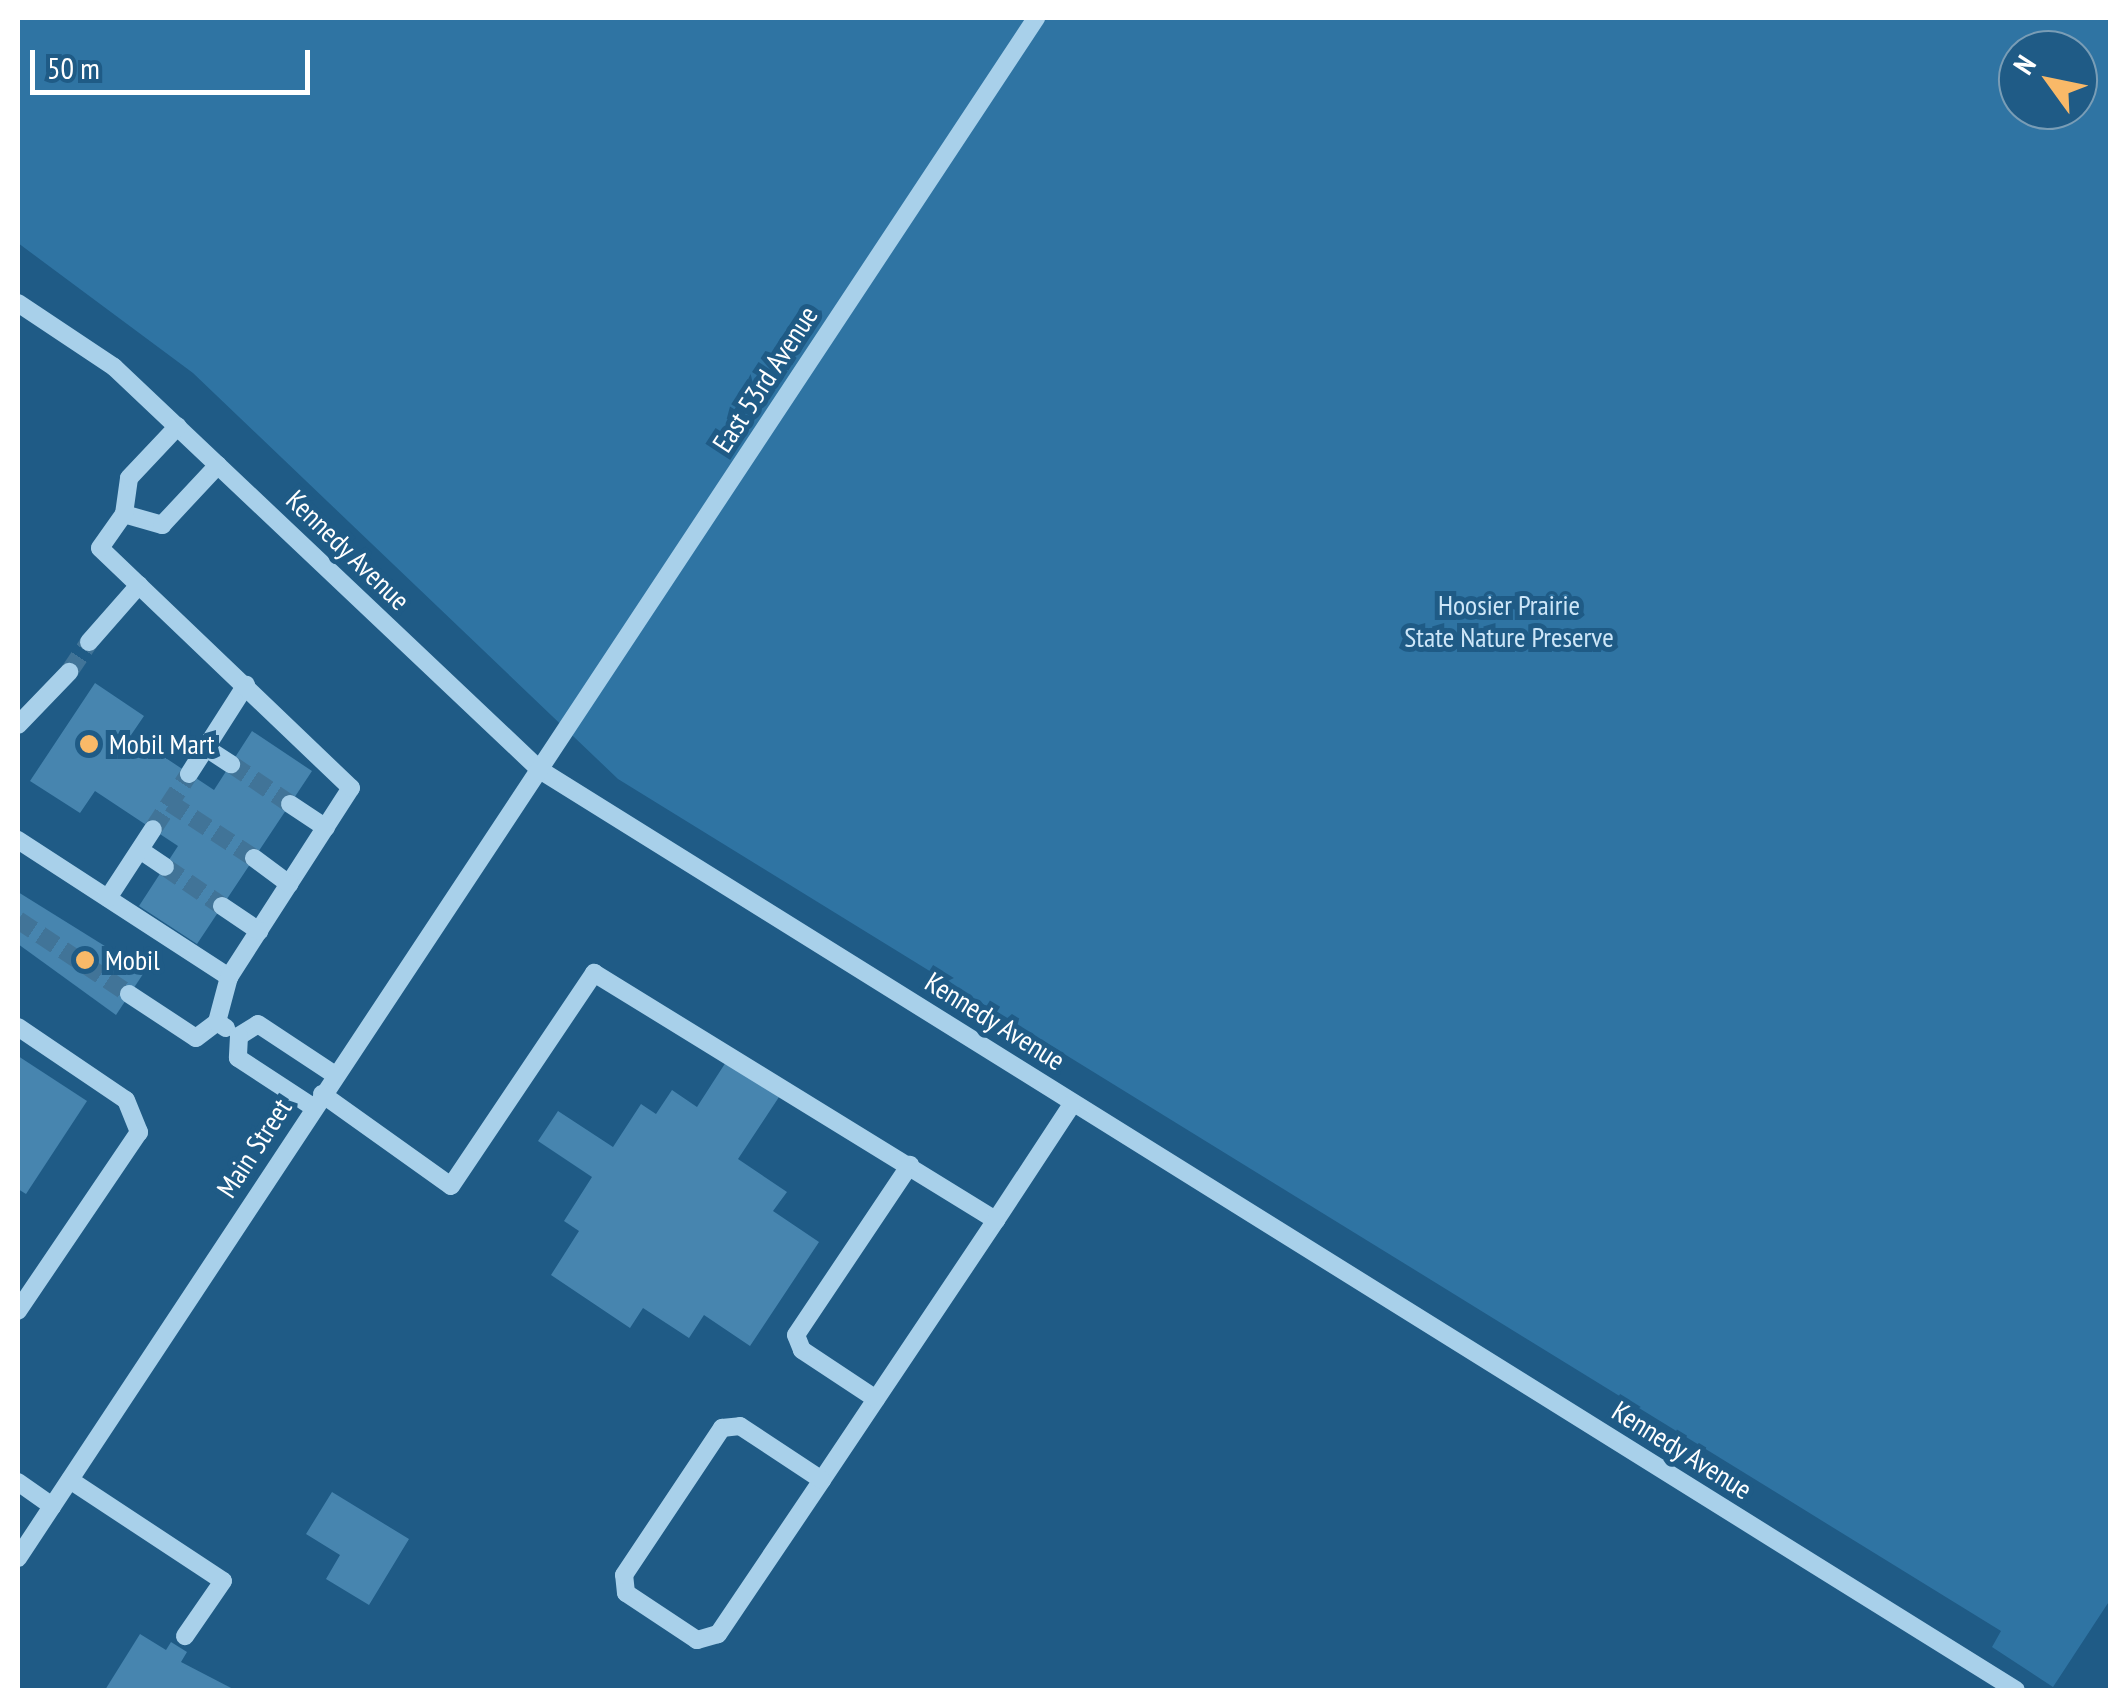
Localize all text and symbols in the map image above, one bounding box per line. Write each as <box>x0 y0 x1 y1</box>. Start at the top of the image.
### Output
scale bar <box>35 30 315 92</box>
north arrow <box>1998 30 2098 130</box>
text: 50 m <box>47 48 100 87</box>
text: N <box>2004 48 2044 81</box>
street label: East 53rd Avenue <box>705 299 825 459</box>
street label: Kennedy Avenue <box>279 482 417 618</box>
park label: Hoosier Prairie State Nature Preserve <box>1404 588 1614 654</box>
place label: Mobil Mart <box>109 727 215 761</box>
marker: Mobil Mart <box>78 733 100 755</box>
place label: Mobil <box>105 943 160 977</box>
marker: Mobil <box>74 949 96 971</box>
street label: Kennedy Avenue <box>918 964 1072 1078</box>
street label: Main Street <box>210 1092 298 1204</box>
street label: Kennedy Avenue <box>1605 1393 1759 1507</box>

